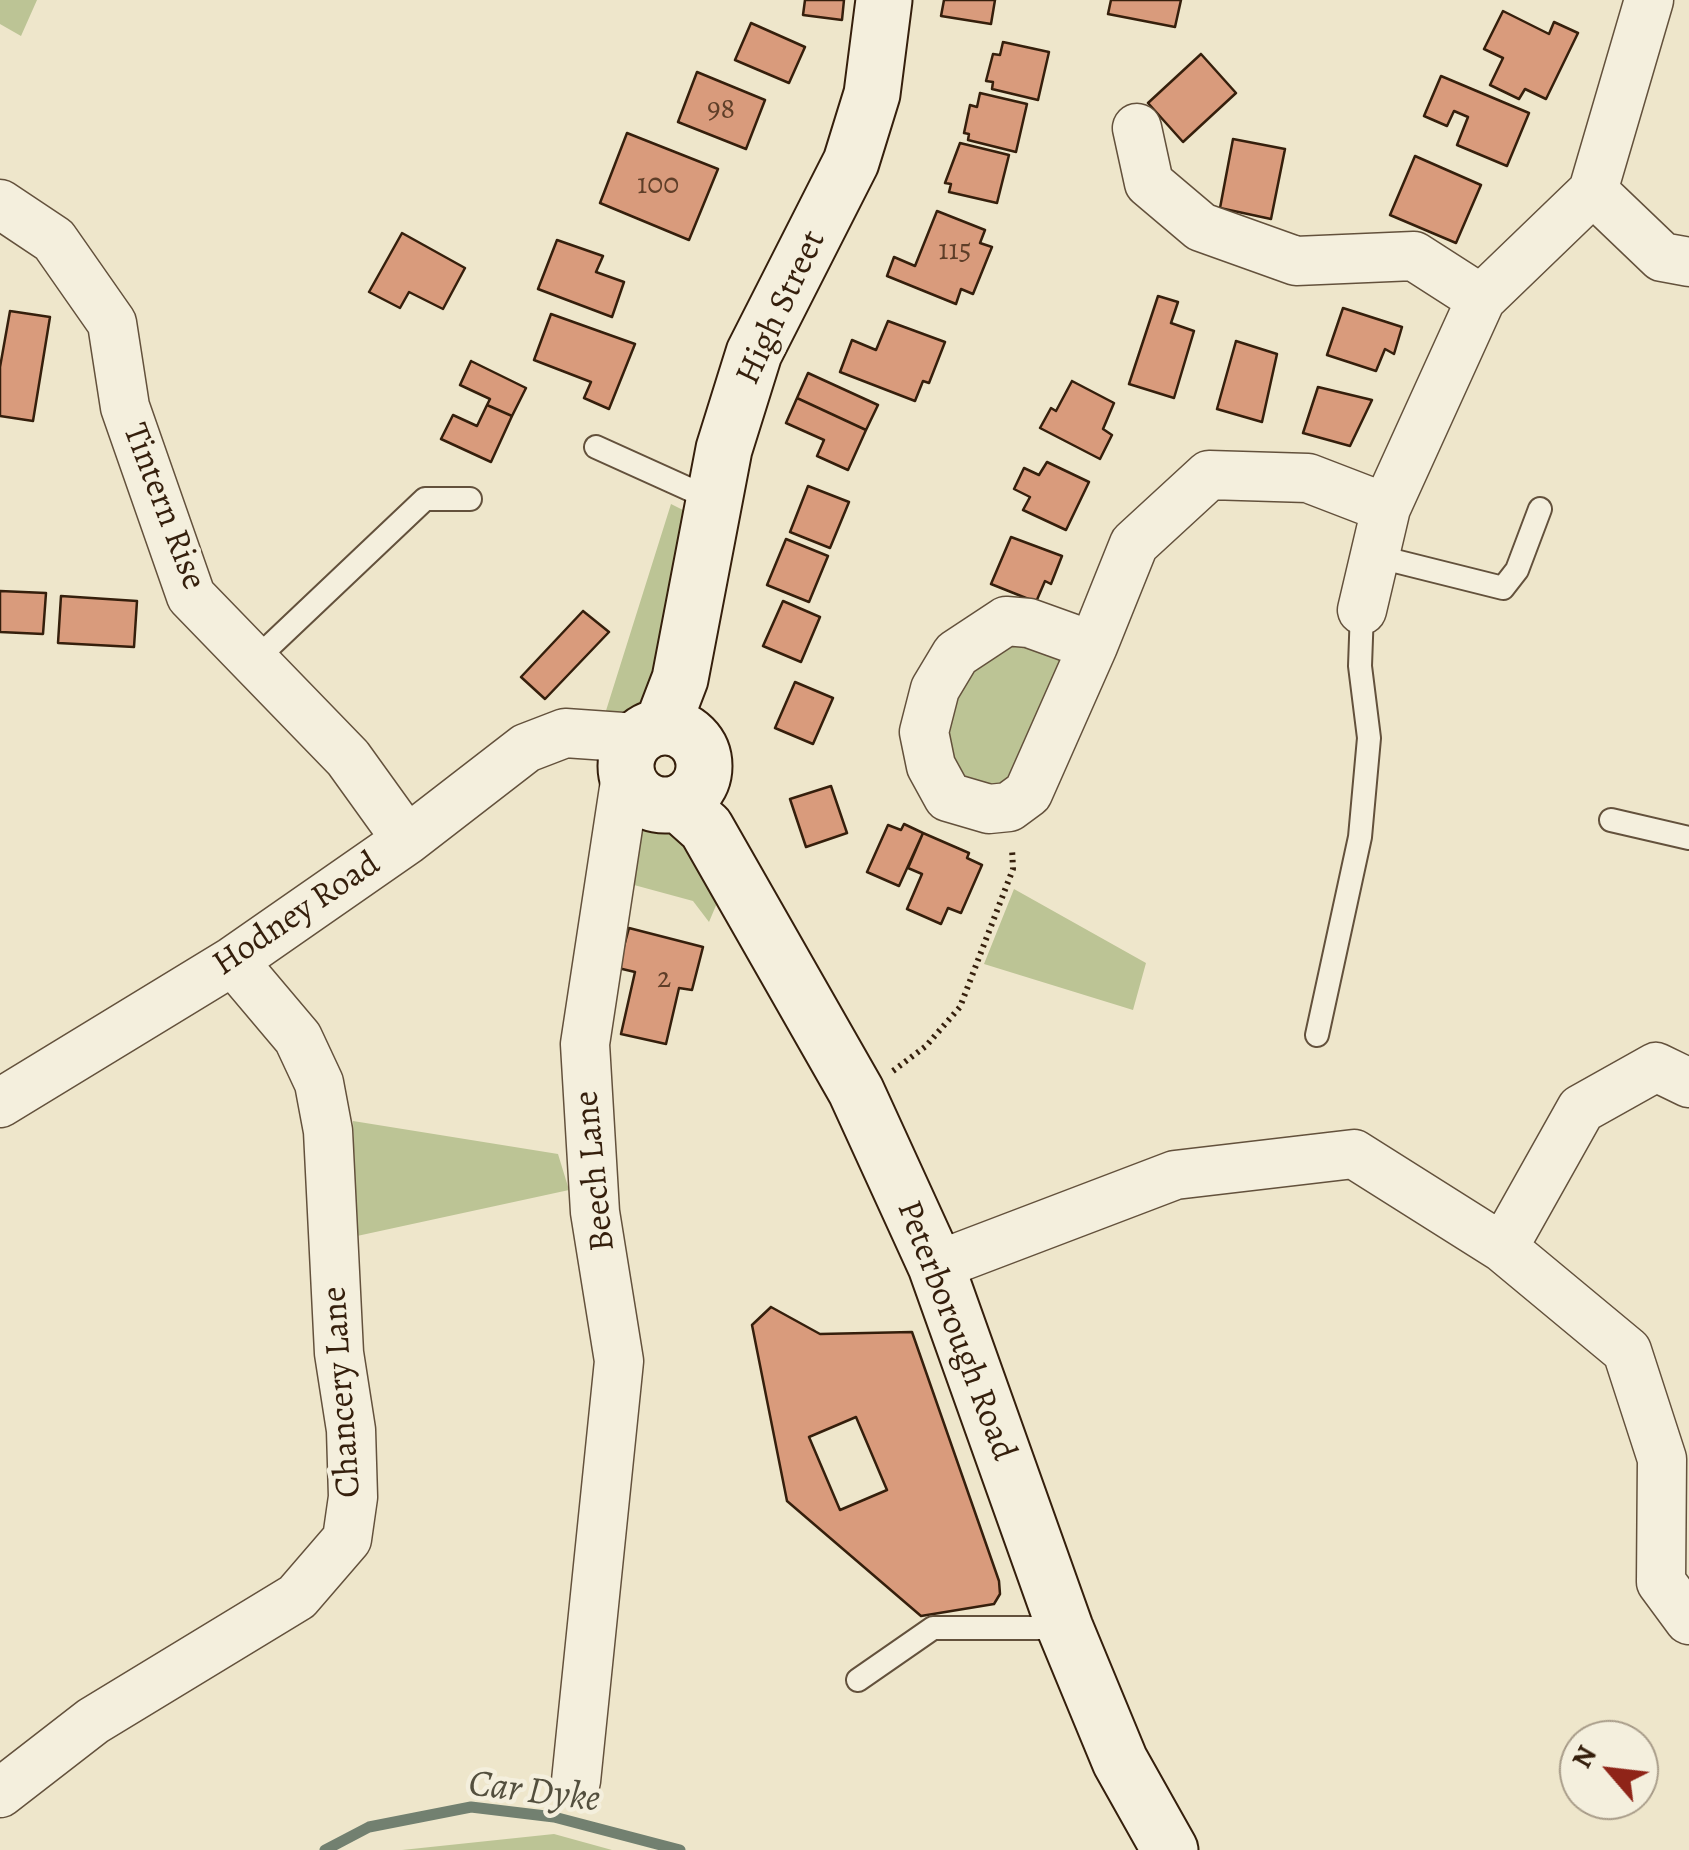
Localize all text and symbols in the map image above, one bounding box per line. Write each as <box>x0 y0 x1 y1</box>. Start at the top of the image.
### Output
house number: 98 <box>707 93 735 129</box>
house number: 100 <box>637 168 679 204</box>
street label: High Street <box>728 224 836 392</box>
house number: 115 <box>938 234 972 270</box>
street label: Tintern Rise <box>112 418 214 596</box>
street label: Hodney Road <box>206 844 388 986</box>
house number: 2 <box>657 962 671 998</box>
street label: Beech Lane <box>567 1089 625 1253</box>
street label: Peterborough Road <box>886 1195 1024 1467</box>
street label: Chancery Lane <box>315 1285 371 1499</box>
north arrow <box>1559 1720 1659 1820</box>
text: N <box>1563 1739 1606 1775</box>
water label: Car Dyke <box>466 1762 602 1824</box>

